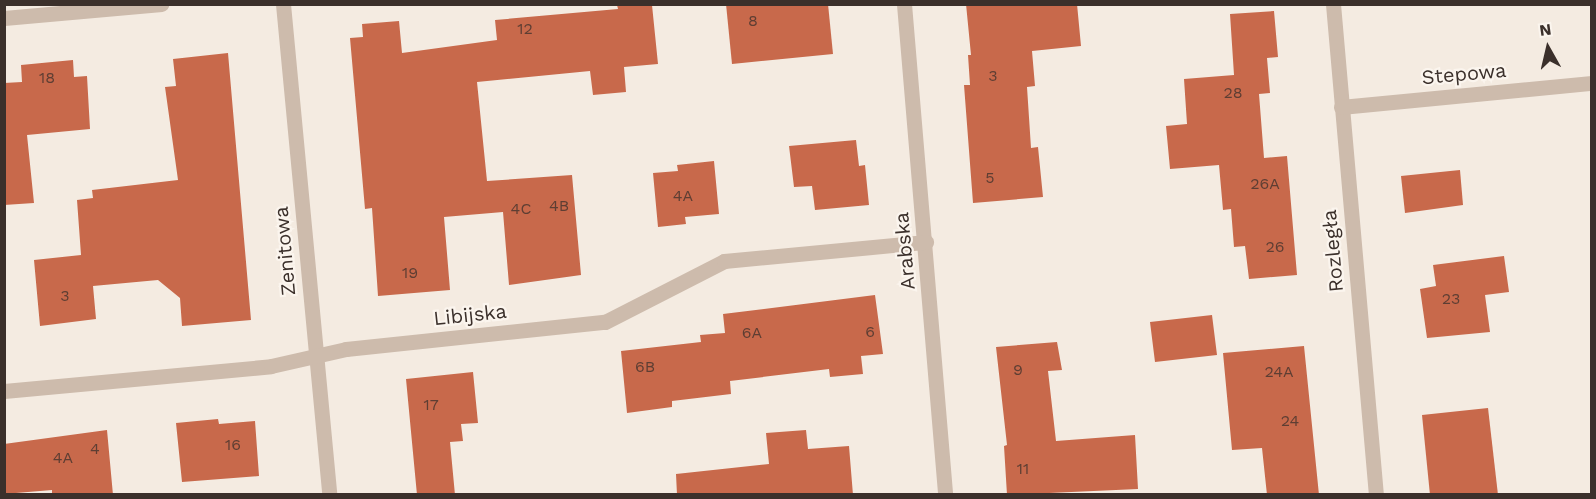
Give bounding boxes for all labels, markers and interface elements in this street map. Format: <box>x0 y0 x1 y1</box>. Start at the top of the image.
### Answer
house number: 8 <box>748 11 758 31</box>
north arrow <box>1518 18 1578 78</box>
house number: 12 <box>517 19 533 39</box>
text: N <box>1538 19 1553 40</box>
street label: Stepowa <box>1421 58 1507 90</box>
house number: 3 <box>988 66 998 86</box>
house number: 18 <box>39 68 55 88</box>
house number: 28 <box>1223 83 1243 103</box>
house number: 5 <box>985 168 995 188</box>
house number: 26A <box>1250 174 1280 194</box>
house number: 4A <box>673 186 693 206</box>
house number: 4B <box>549 196 569 216</box>
house number: 4C <box>511 199 531 219</box>
street label: Zenitowa <box>269 206 301 296</box>
street label: Rozległa <box>1317 209 1349 293</box>
street label: Arabska <box>890 211 920 291</box>
house number: 26 <box>1265 237 1285 257</box>
house number: 19 <box>402 263 418 283</box>
house number: 3 <box>60 286 70 306</box>
house number: 23 <box>1442 289 1460 309</box>
street label: Libijska <box>432 299 508 331</box>
house number: 6 <box>865 322 875 342</box>
house number: 6A <box>742 323 762 343</box>
house number: 6B <box>635 357 655 377</box>
house number: 9 <box>1013 360 1023 380</box>
house number: 24A <box>1264 362 1294 382</box>
house number: 17 <box>423 395 439 415</box>
house number: 24 <box>1281 411 1299 431</box>
house number: 16 <box>225 435 241 455</box>
house number: 4 <box>90 439 100 459</box>
house number: 4A <box>53 448 73 468</box>
house number: 11 <box>1017 459 1029 479</box>

